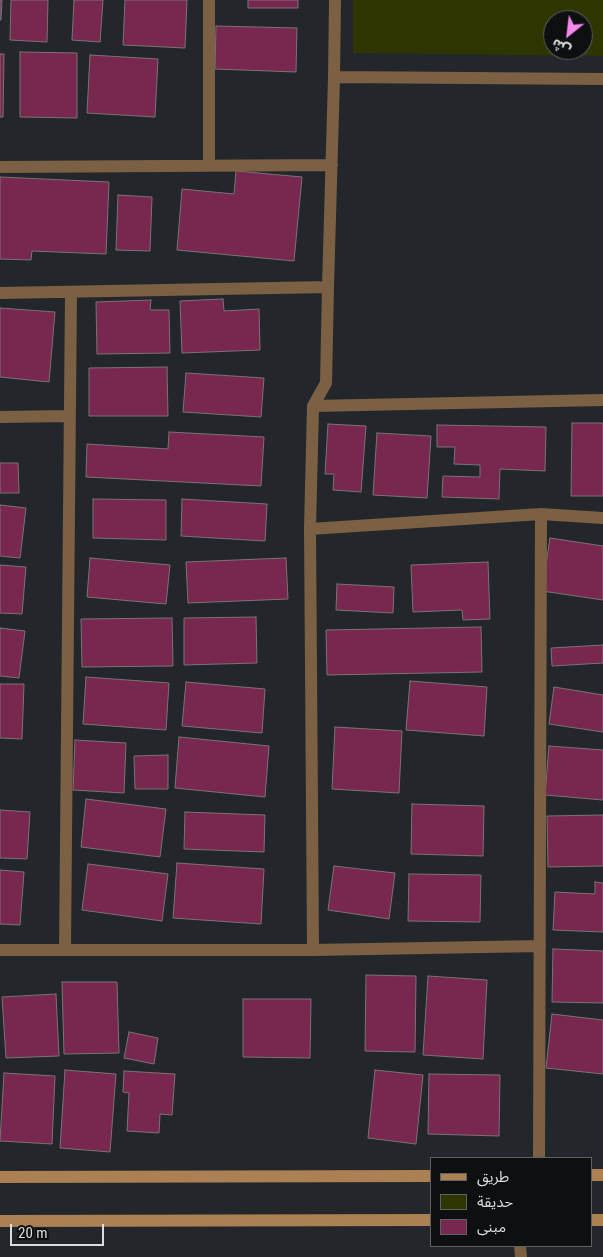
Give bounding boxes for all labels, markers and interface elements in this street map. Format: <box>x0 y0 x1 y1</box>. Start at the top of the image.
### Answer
north arrow <box>543 10 593 60</box>
text: ش <box>549 36 573 59</box>
legend <box>430 1157 593 1247</box>
text: طريق <box>477 1168 509 1186</box>
text: حديقة <box>477 1193 513 1211</box>
scale bar <box>12 1214 106 1246</box>
text: مبنى <box>477 1218 506 1236</box>
text: 20 m <box>18 1224 48 1242</box>

